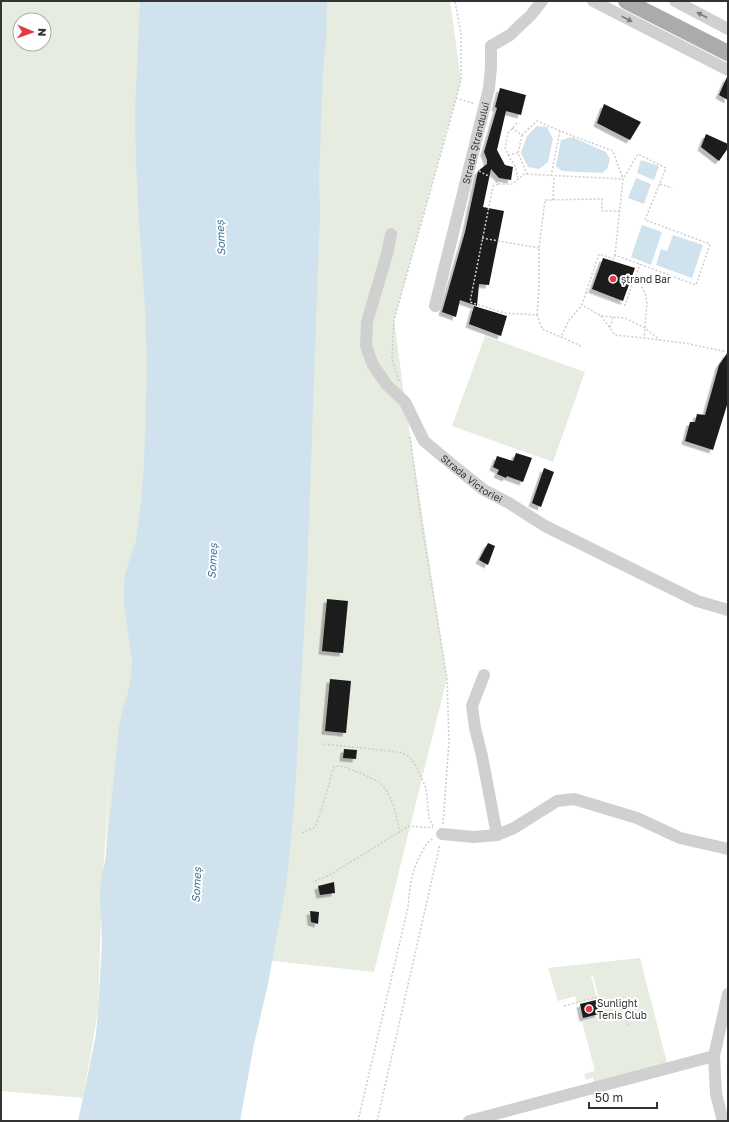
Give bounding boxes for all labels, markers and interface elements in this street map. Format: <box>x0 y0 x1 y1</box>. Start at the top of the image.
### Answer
north arrow <box>12 12 52 52</box>
one-way arrow <box>696 12 707 18</box>
one-way arrow <box>621 16 633 22</box>
text: N <box>36 28 49 37</box>
street label: Strada Ștrandului <box>459 101 491 185</box>
water label: Someș <box>213 219 228 256</box>
place label: ștrand Bar <box>621 273 671 286</box>
marker: ștrand Bar <box>608 274 618 284</box>
street label: Strada Victoriei <box>439 452 505 505</box>
water label: Someș <box>205 542 220 579</box>
water label: Someș <box>189 866 204 903</box>
place label: Sunlight Tenis Club <box>597 997 647 1021</box>
marker: Sunlight Tenis Club <box>584 1004 594 1014</box>
scale bar <box>589 1084 657 1110</box>
text: 50 m <box>595 1090 623 1105</box>

